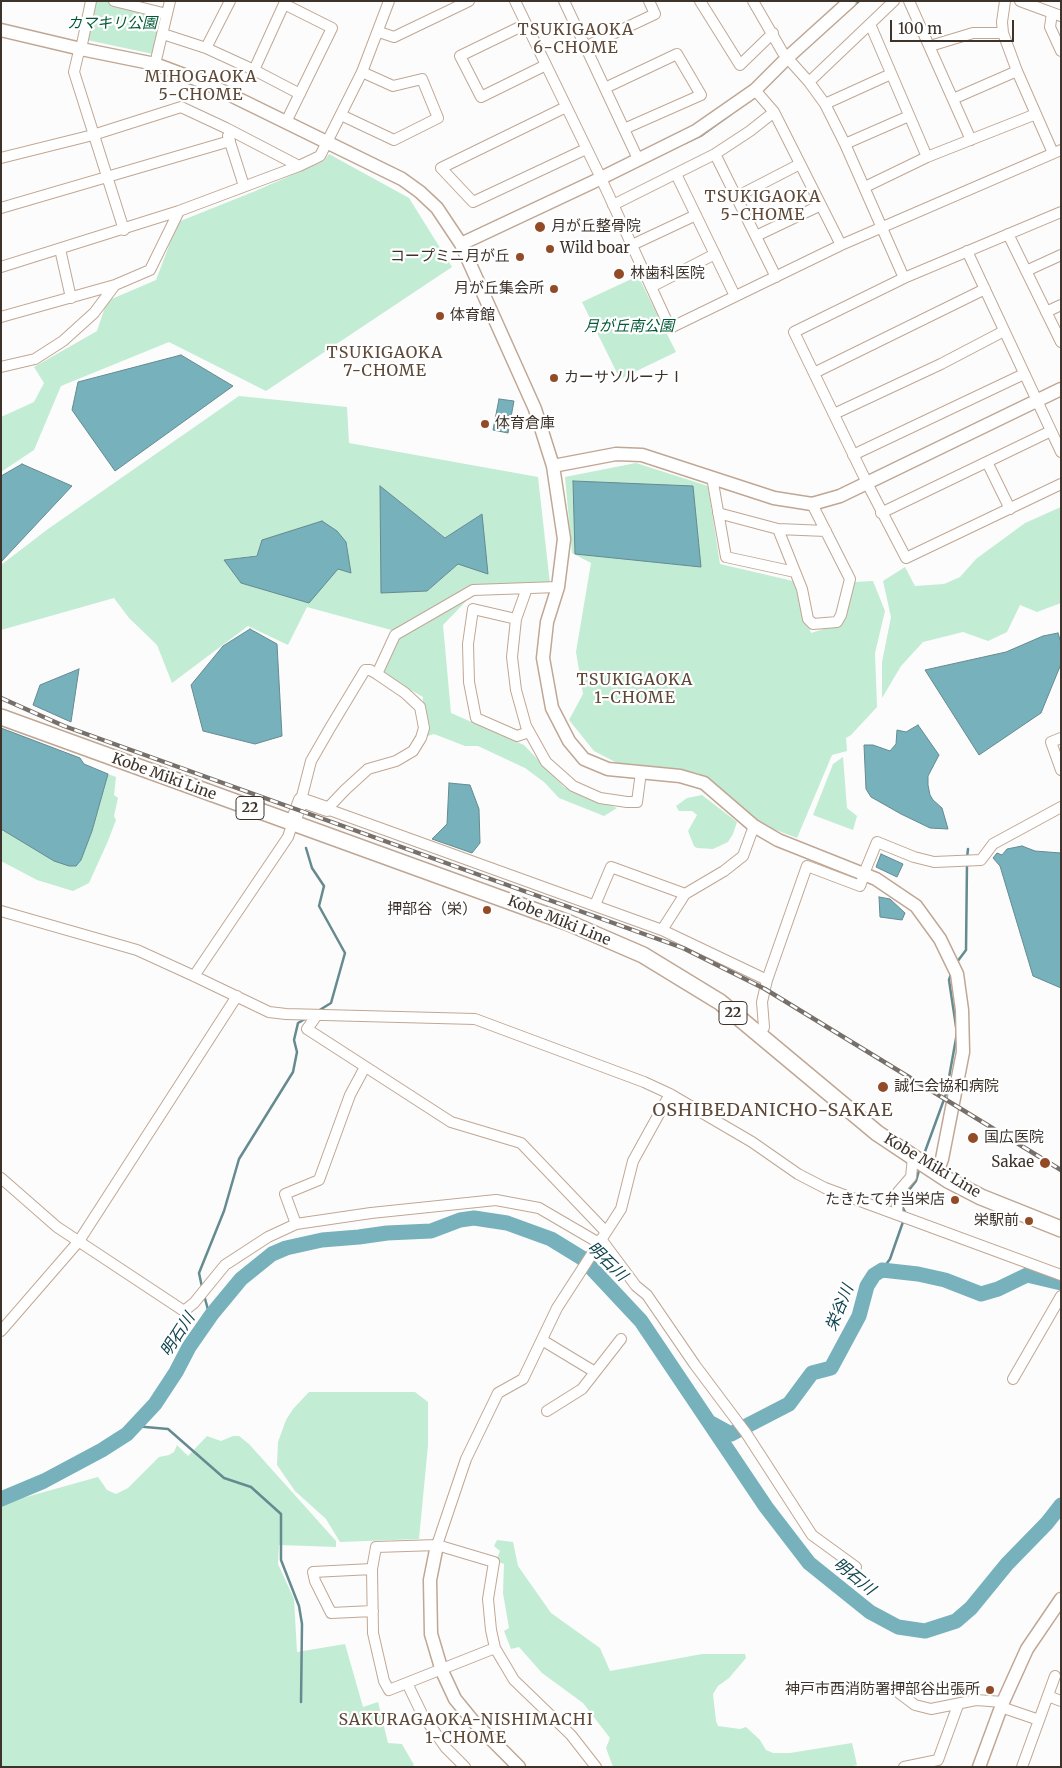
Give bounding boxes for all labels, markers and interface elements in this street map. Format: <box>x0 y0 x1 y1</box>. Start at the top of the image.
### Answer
scale bar <box>892 10 1016 42</box>
park label: カマキリ公園 <box>67 15 157 33</box>
text: 100 m <box>898 19 942 38</box>
district label: TSUKIGAOKA 6-CHOME <box>516 20 636 58</box>
district label: MIHOGAOKA 5-CHOME <box>143 67 259 105</box>
district label: TSUKIGAOKA 5-CHOME <box>703 187 823 225</box>
place label: 月が丘整骨院 <box>551 218 641 236</box>
marker: 月が丘整骨院 <box>533 220 547 234</box>
place label: Wild boar <box>560 240 630 258</box>
marker: Wild boar <box>544 243 556 255</box>
place label: コープミニ月が丘 <box>390 248 510 266</box>
marker: コープミニ月が丘 <box>514 251 526 263</box>
place label: 林歯科医院 <box>630 265 705 283</box>
marker: 林歯科医院 <box>612 267 626 281</box>
place label: 月が丘集会所 <box>454 280 544 298</box>
marker: 月が丘集会所 <box>548 283 560 295</box>
place label: 体育館 <box>450 307 495 325</box>
marker: 体育館 <box>434 310 446 322</box>
park label: 月が丘南公園 <box>584 318 674 336</box>
district label: TSUKIGAOKA 7-CHOME <box>325 343 445 381</box>
place label: カーサソルーナⅠ <box>564 369 684 387</box>
marker: カーサソルーナⅠ <box>548 372 560 384</box>
place label: 体育倉庫 <box>495 415 555 433</box>
marker: 体育倉庫 <box>479 418 491 430</box>
district label: TSUKIGAOKA 1-CHOME <box>575 670 695 708</box>
street label: Kobe Miki Line <box>109 750 219 804</box>
road number: 22 <box>236 796 264 820</box>
street label: Kobe Miki Line <box>505 892 613 950</box>
place label: 押部谷（栄） <box>387 901 477 919</box>
marker: 押部谷（栄） <box>481 904 493 916</box>
road number: 22 <box>719 1001 747 1024</box>
place label: 誠仁会協和病院 <box>894 1078 999 1096</box>
marker: 誠仁会協和病院 <box>876 1080 890 1094</box>
district label: OSHIBEDANICHO-SAKAE <box>650 1100 896 1122</box>
place label: 国広医院 <box>984 1129 1044 1147</box>
street label: Kobe Miki Line <box>880 1130 984 1202</box>
marker: 国広医院 <box>966 1131 980 1145</box>
place label: Sakae <box>991 1154 1034 1172</box>
marker: Sakae <box>1038 1156 1052 1170</box>
place label: たきたて弁当栄店 <box>825 1191 945 1209</box>
marker: たきたて弁当栄店 <box>949 1194 961 1206</box>
place label: 栄駅前 <box>974 1212 1019 1230</box>
marker: 栄駅前 <box>1023 1215 1035 1227</box>
water label: 明石川 <box>583 1238 631 1286</box>
water label: 栄谷川 <box>822 1282 858 1334</box>
water label: 明石川 <box>157 1310 199 1360</box>
water label: 明石川 <box>829 1554 879 1600</box>
place label: 神戸市西消防署押部谷出張所 <box>785 1681 980 1699</box>
marker: 神戸市西消防署押部谷出張所 <box>984 1684 996 1696</box>
district label: SAKURAGAOKA-NISHIMACHI 1-CHOME <box>336 1710 596 1748</box>

